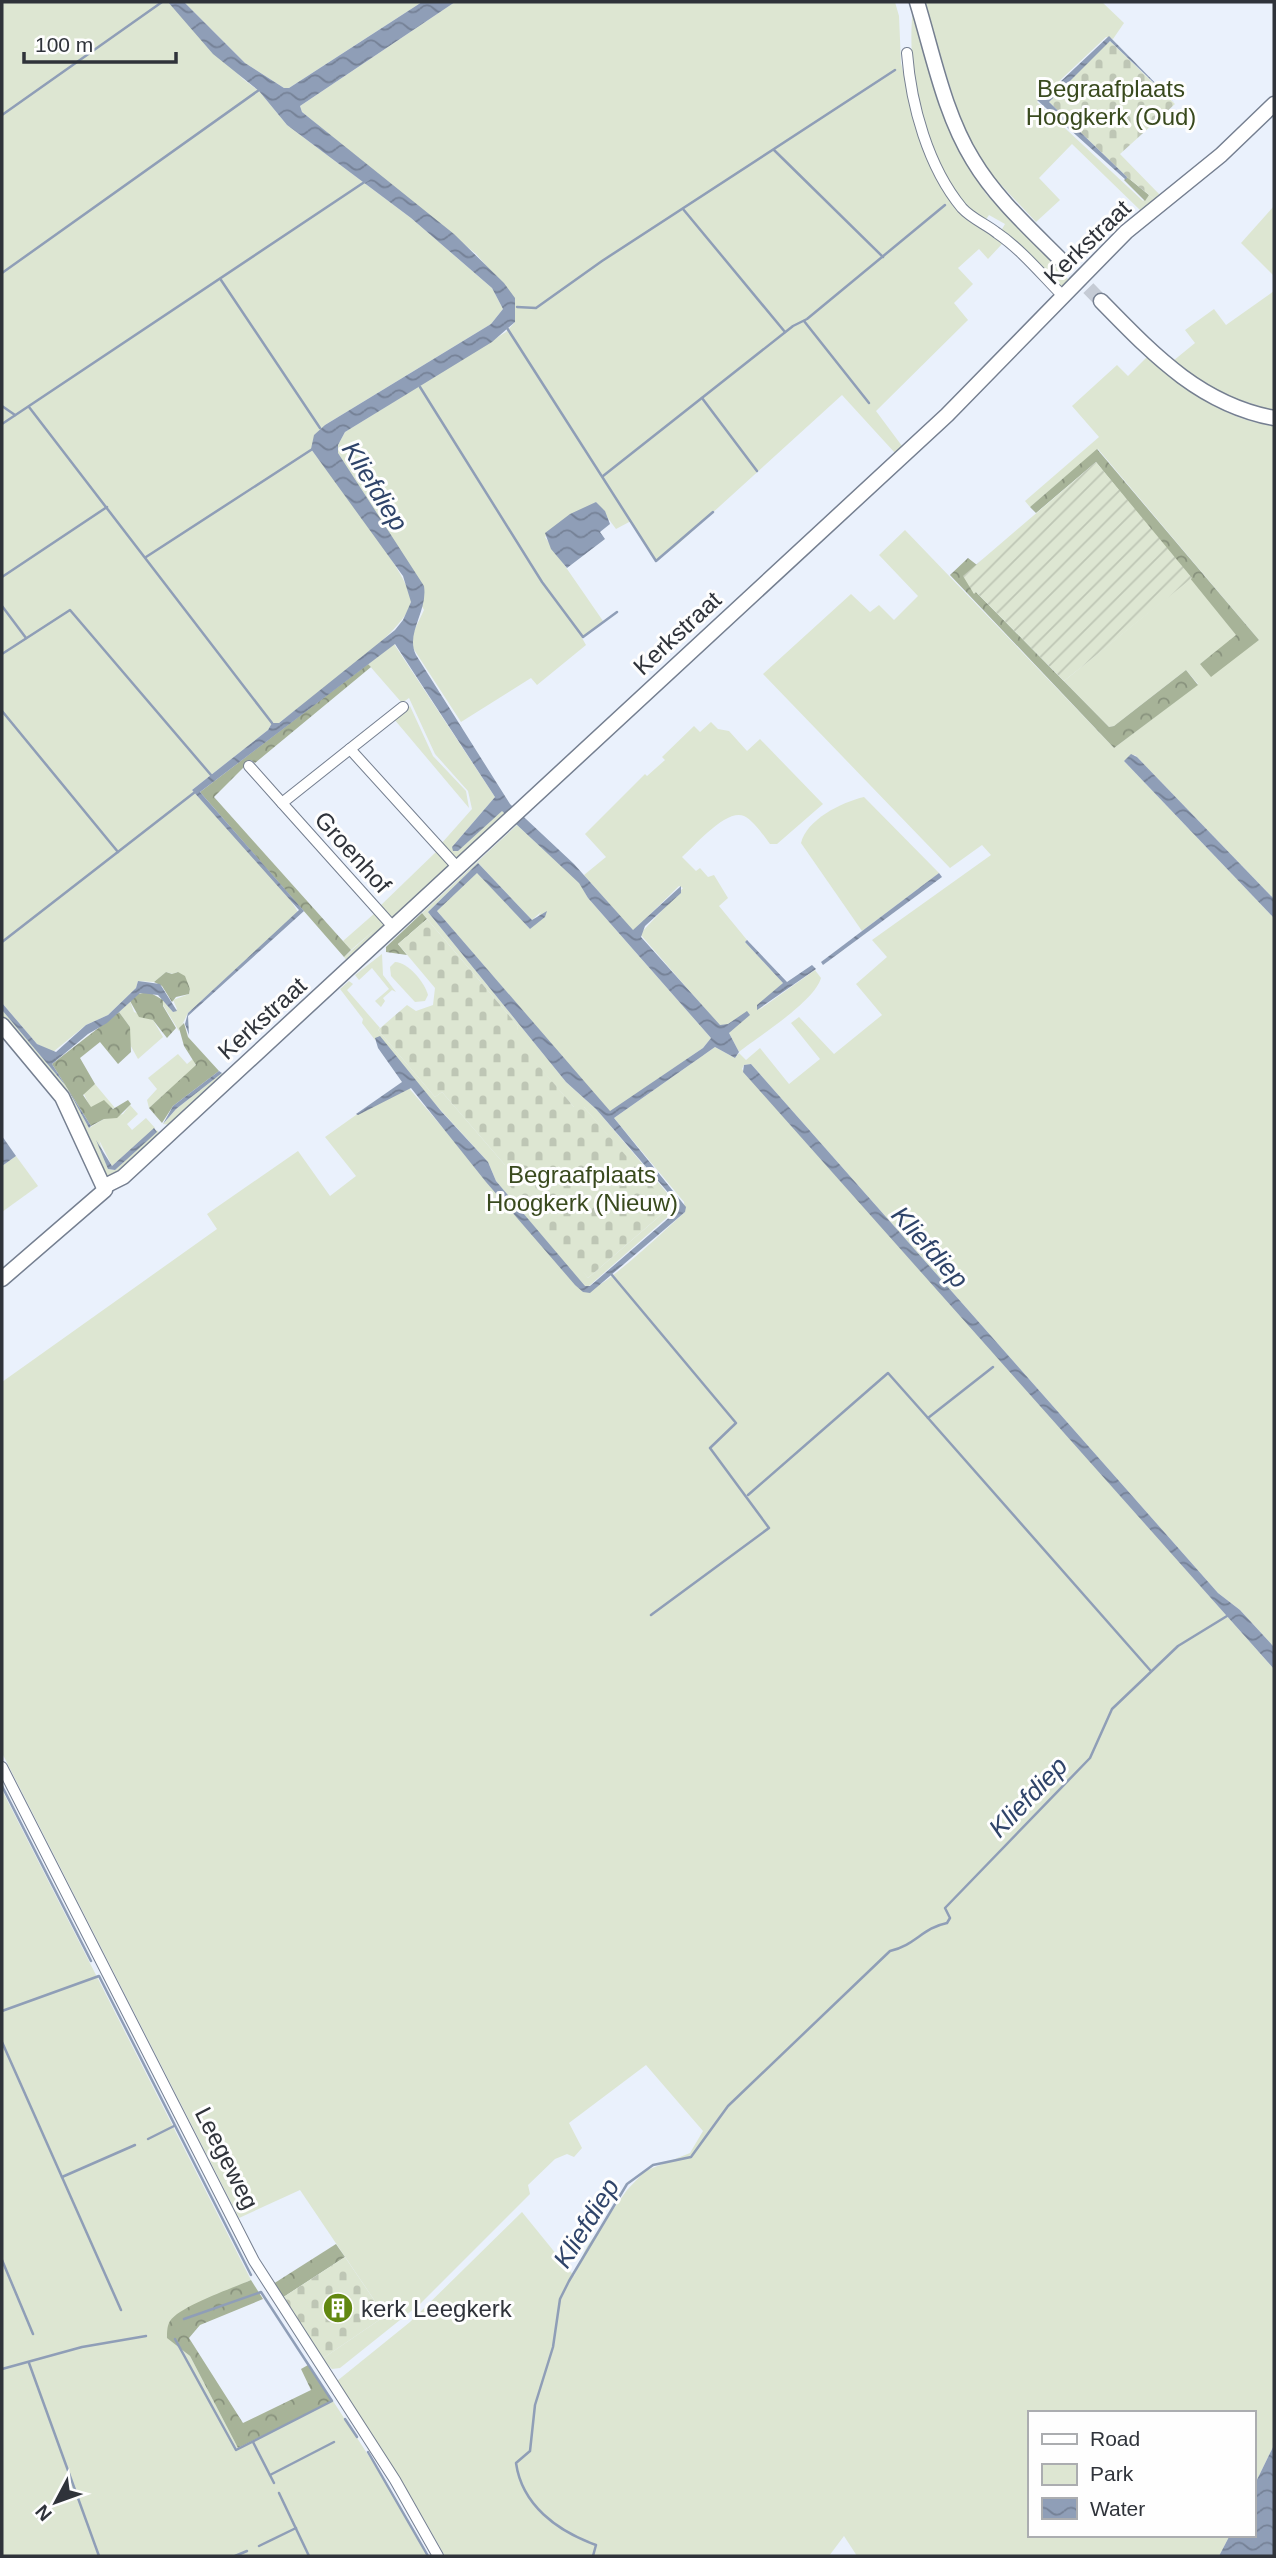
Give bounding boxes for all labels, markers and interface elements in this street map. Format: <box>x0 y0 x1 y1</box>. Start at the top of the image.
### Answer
scale bar <box>24 21 177 65</box>
text: 100 m <box>35 33 93 56</box>
park label: Begraafplaats Hoogkerk (Oud) <box>1026 75 1196 130</box>
street label: Kerkstraat <box>1038 194 1136 290</box>
water label: Kliefdiep <box>336 436 414 536</box>
street label: Kerkstraat <box>628 586 726 680</box>
street label: Groenhof <box>309 806 397 898</box>
street label: Kerkstraat <box>212 971 312 1065</box>
park label: Begraafplaats Hoogkerk (Nieuw) <box>486 1161 678 1216</box>
water label: Kliefdiep <box>885 1200 975 1294</box>
water label: Kliefdiep <box>983 1751 1073 1843</box>
street label: Leegeweg <box>190 2103 264 2213</box>
water label: Kliefdiep <box>547 2173 625 2273</box>
building icon: kerk Leegkerk <box>321 2291 355 2325</box>
place label: kerk Leegkerk <box>361 2295 513 2322</box>
legend <box>1028 2411 1255 2537</box>
text: Road <box>1090 2427 1140 2450</box>
text: Park <box>1090 2462 1134 2485</box>
north arrow <box>21 2467 91 2537</box>
text: Water <box>1090 2497 1145 2520</box>
text: N <box>31 2501 56 2525</box>

